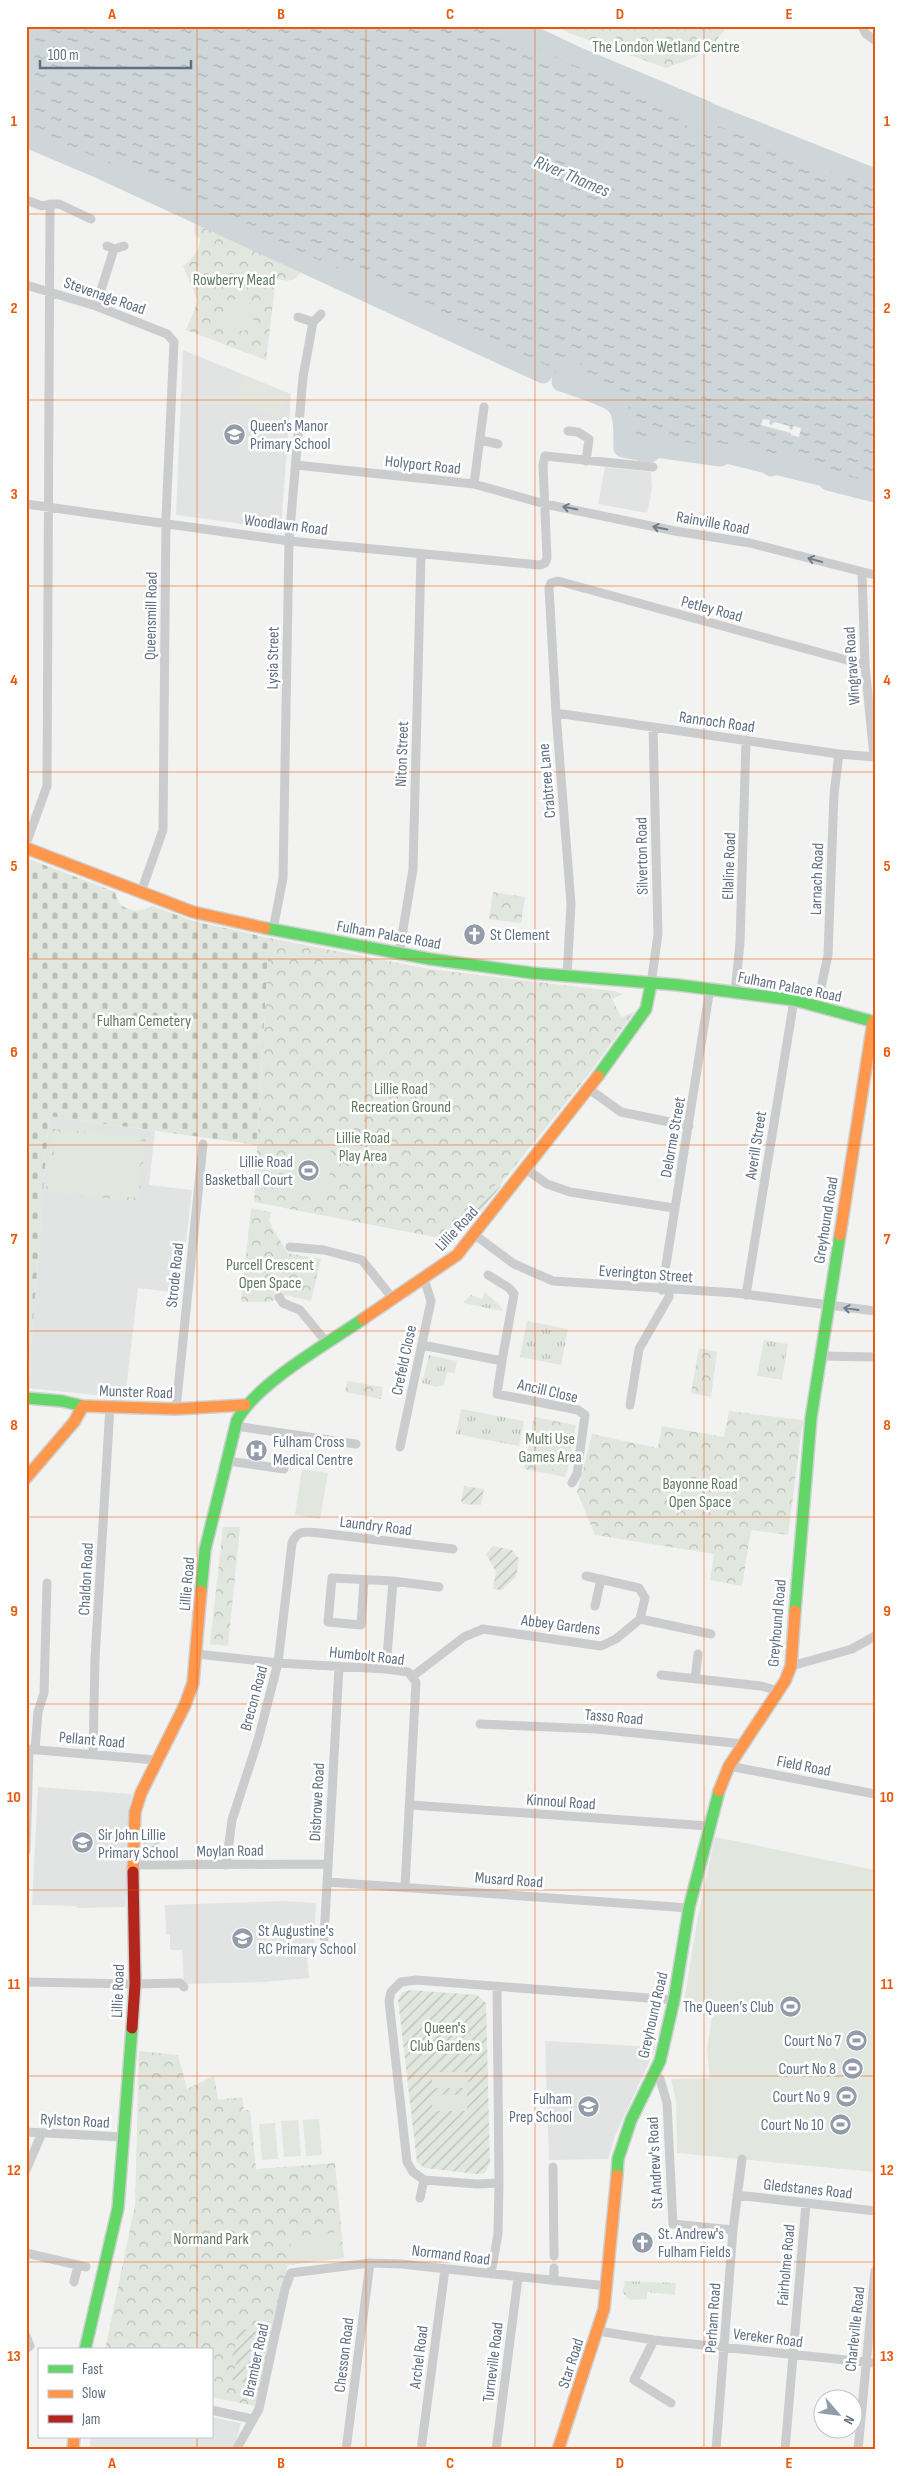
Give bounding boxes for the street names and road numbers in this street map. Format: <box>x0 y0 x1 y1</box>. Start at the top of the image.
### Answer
street label: Stevenage Road <box>61 274 148 319</box>
street label: Holyport Road <box>384 452 462 479</box>
street label: Rainville Road <box>675 508 751 539</box>
street label: Woodlawn Road <box>243 511 329 540</box>
street label: Queensmill Road <box>141 572 162 660</box>
street label: Petley Road <box>679 592 744 627</box>
street label: Lysia Street <box>263 626 284 690</box>
street label: Wingrave Road <box>840 626 865 706</box>
street label: Rannoch Road <box>678 708 756 737</box>
street label: Niton Street <box>392 721 413 787</box>
street label: Crabtree Lane <box>535 743 560 819</box>
street label: Silverton Road <box>632 817 653 895</box>
street label: Ellaline Road <box>719 832 740 900</box>
street label: Larnach Road <box>807 843 828 915</box>
street label: Fulham Palace Road <box>335 917 442 954</box>
street label: Fulham Palace Road <box>736 968 843 1007</box>
street label: Delorme Street <box>657 1095 690 1179</box>
street label: Averill Street <box>742 1110 771 1182</box>
street label: Greyhound Road <box>810 1175 843 1265</box>
street label: Lillie Road <box>432 1203 482 1255</box>
street label: Strode Road <box>163 1242 188 1308</box>
street label: Everington Street <box>598 1262 694 1287</box>
street label: Crefeld Close <box>388 1324 421 1397</box>
street label: Ancill Close <box>515 1375 580 1408</box>
street label: Munster Road <box>99 1382 173 1403</box>
street label: Laundry Road <box>339 1513 413 1540</box>
street label: Chaldon Road <box>75 1542 98 1616</box>
street label: Lillie Road <box>176 1557 199 1612</box>
street label: Greyhound Road <box>764 1579 791 1668</box>
street label: Abbey Gardens <box>519 1611 602 1640</box>
street label: Humbolt Road <box>328 1643 405 1670</box>
street label: Brecon Road <box>237 1664 272 1733</box>
street label: Tasso Road <box>584 1705 644 1730</box>
street label: Pellant Road <box>58 1728 126 1753</box>
street label: Field Road <box>775 1752 832 1781</box>
street label: Disbrowe Road <box>306 1762 329 1842</box>
street label: Kinnoul Road <box>526 1791 596 1814</box>
street label: Moylan Road <box>196 1841 264 1862</box>
street label: Musard Road <box>474 1869 544 1892</box>
street label: Lillie Road <box>108 1964 129 2018</box>
street label: Greyhound Road <box>634 1970 673 2060</box>
street label: Rylston Road <box>40 2110 110 2133</box>
street label: St Andrew's Road <box>644 2116 667 2209</box>
street label: Gledstanes Road <box>763 2175 853 2204</box>
street label: Fairholme Road <box>773 2224 800 2307</box>
street label: Normand Road <box>411 2241 491 2270</box>
street label: Perham Road <box>702 2282 725 2354</box>
street label: Charleville Road <box>842 2286 869 2373</box>
street label: Chesson Road <box>330 2317 358 2394</box>
street label: Turneville Road <box>479 2321 508 2403</box>
street label: Bramber Road <box>239 2322 274 2399</box>
street label: Archel Road <box>406 2325 433 2391</box>
street label: Vereker Road <box>732 2325 804 2352</box>
street label: Star Road <box>554 2336 588 2391</box>

